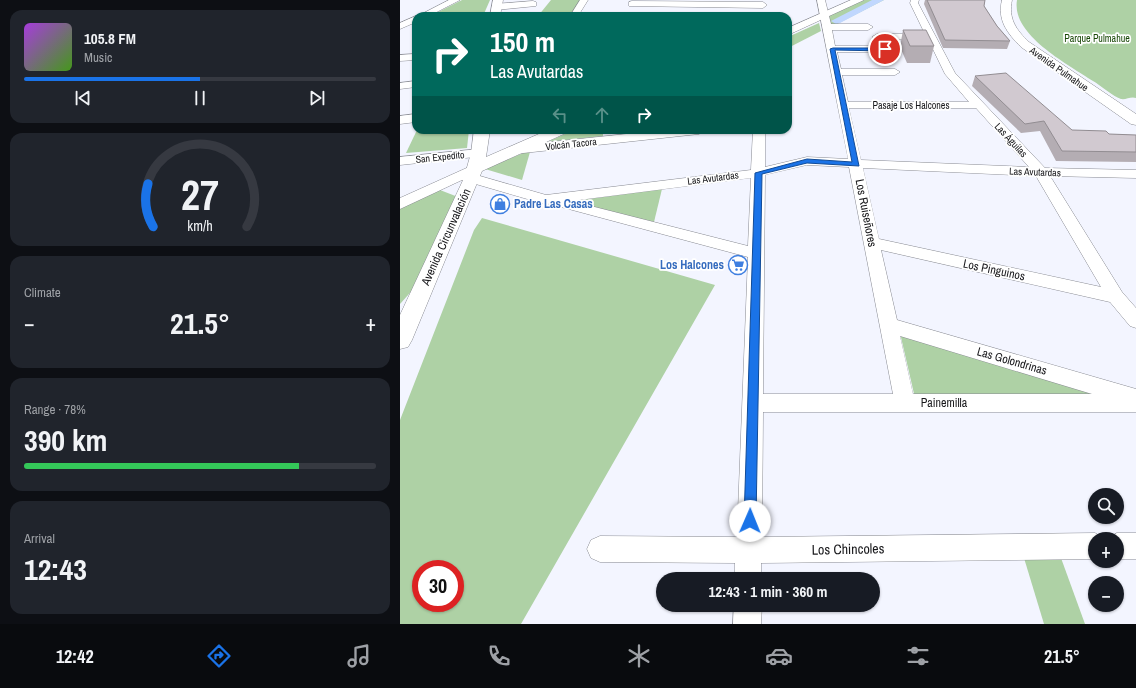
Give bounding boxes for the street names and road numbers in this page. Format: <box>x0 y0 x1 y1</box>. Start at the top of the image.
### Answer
street label: Avenida Pulmahue <box>1026 43 1091 94</box>
street label: Pasaje Los Halcones <box>872 99 950 112</box>
street label: Las Águilas <box>992 120 1030 160</box>
street label: Volcán Tacora <box>545 135 598 153</box>
street label: San Expedito <box>415 148 466 166</box>
street label: Las Avutardas <box>1009 165 1061 179</box>
street label: Las Avutardas <box>686 168 740 188</box>
street label: Los Ruiseñores <box>852 178 880 248</box>
street label: Avenida Circunvalación <box>417 186 475 289</box>
street label: Los Pinguinos <box>962 256 1027 284</box>
street label: Las Golondrinas <box>975 343 1049 379</box>
street label: Painemilla <box>921 395 968 411</box>
street label: Los Chincoles <box>811 539 885 559</box>

